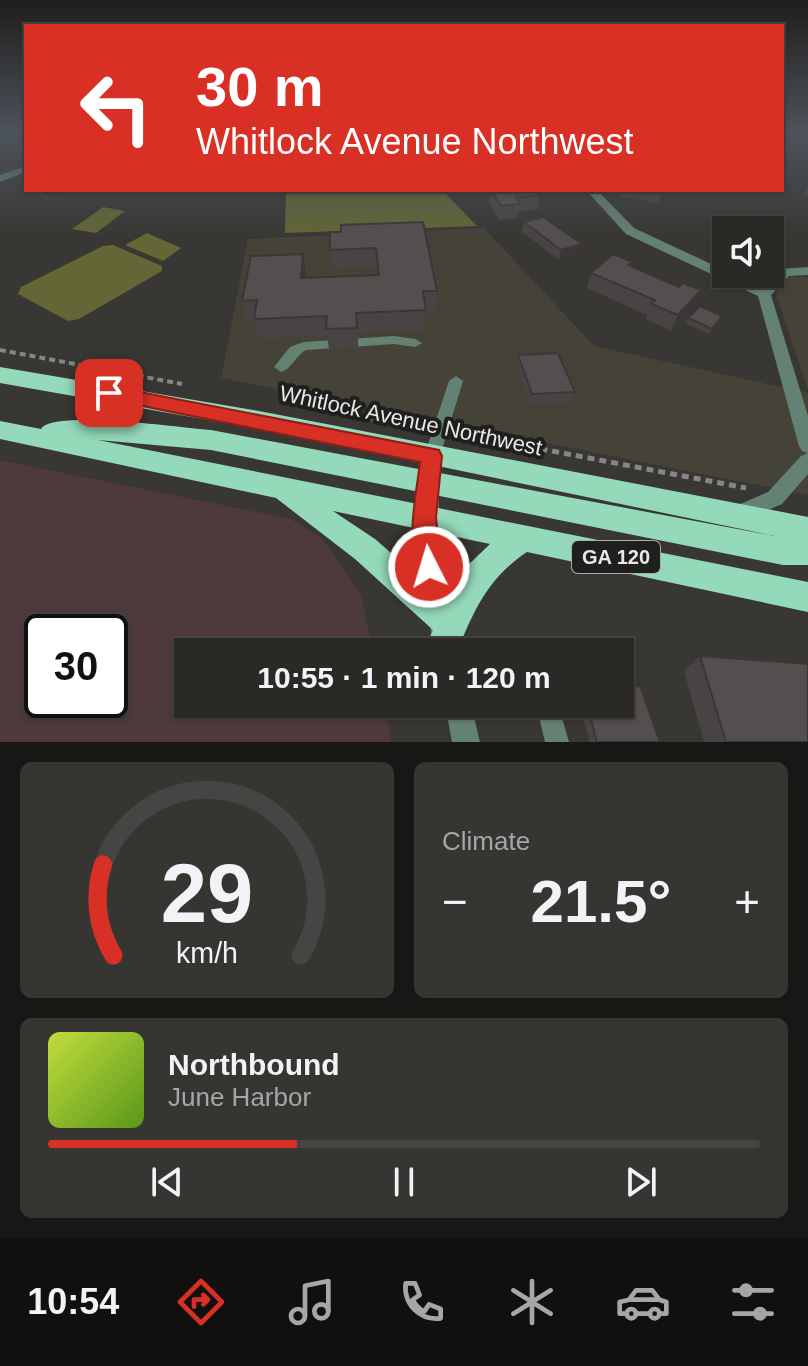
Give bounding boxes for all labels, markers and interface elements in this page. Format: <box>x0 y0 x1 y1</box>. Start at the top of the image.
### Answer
text: 30 m <box>196 55 324 118</box>
icon: left <box>64 56 168 160</box>
text: Whitlock Avenue Northwest <box>196 121 634 162</box>
map controls <box>712 216 784 288</box>
button: sound <box>712 216 784 288</box>
pin <box>75 359 143 427</box>
icon: arrive <box>87 371 131 415</box>
street label: Whitlock Avenue Northwest <box>278 380 544 461</box>
position arrow <box>387 525 471 609</box>
road number: GA 120 <box>572 541 660 573</box>
speed limit sign: 30 <box>24 614 128 718</box>
text: 10:55 · 1 min · 120 m <box>257 661 551 694</box>
text: Climate <box>442 826 530 856</box>
text: 29 <box>161 847 253 940</box>
text: 21.5° <box>531 868 671 935</box>
text: − <box>442 877 468 926</box>
text: + <box>734 877 760 926</box>
text: km/h <box>176 937 238 969</box>
text: Northbound <box>168 1048 340 1081</box>
text: June Harbor <box>168 1082 311 1112</box>
icon: previous <box>145 1160 189 1204</box>
icon: pause <box>382 1160 426 1204</box>
icon: next <box>619 1160 663 1204</box>
icon: directions <box>173 1274 229 1330</box>
icon: music <box>284 1274 340 1330</box>
icon: phone <box>394 1274 450 1330</box>
icon: climate <box>504 1274 560 1330</box>
icon: car <box>615 1274 671 1330</box>
icon: filters <box>725 1274 781 1330</box>
text: 10:54 <box>27 1281 119 1322</box>

